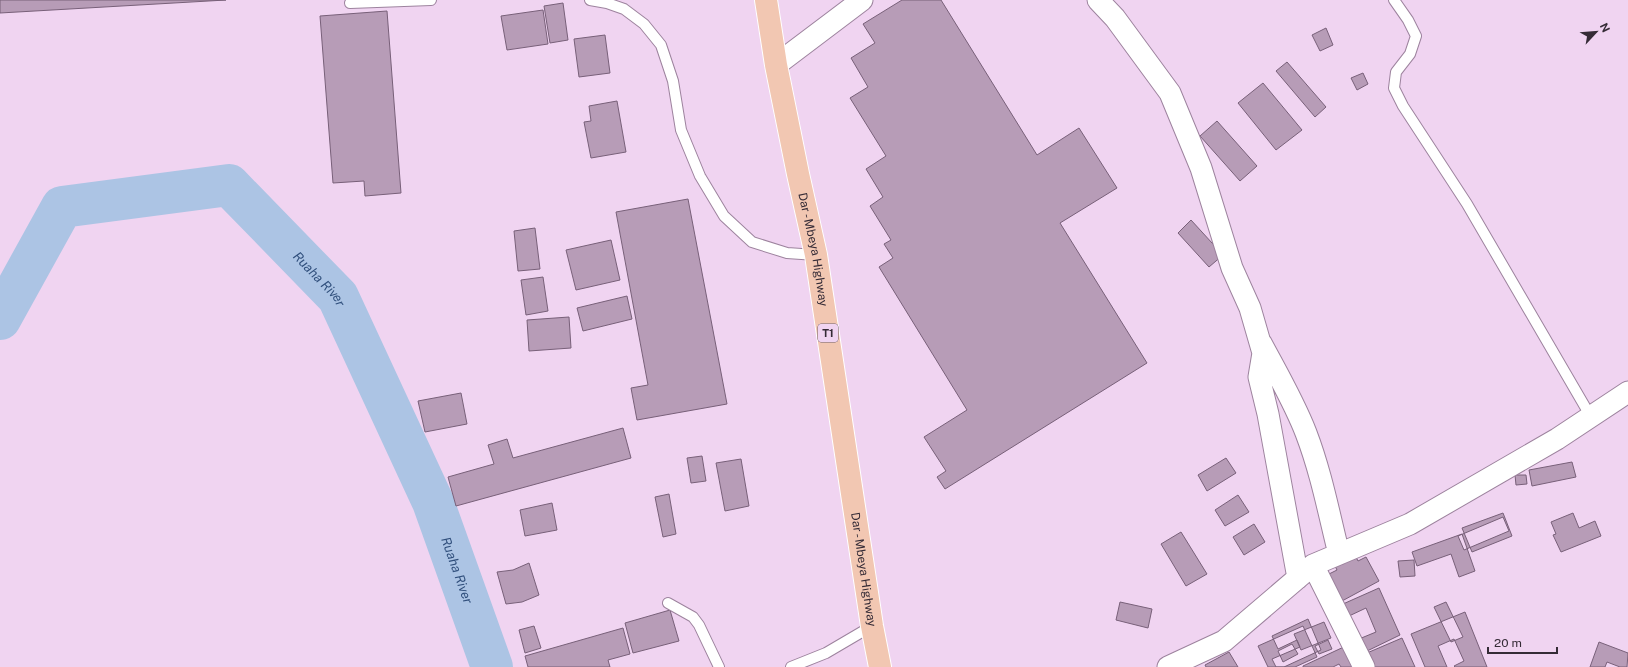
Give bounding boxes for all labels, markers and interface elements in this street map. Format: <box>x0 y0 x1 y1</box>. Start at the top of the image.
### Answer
north arrow <box>1576 12 1616 52</box>
text: N <box>1598 21 1612 34</box>
street label: Dar - Mbeya Highway <box>795 191 831 308</box>
water label: Ruaha River <box>290 249 348 309</box>
road number: T1 <box>818 324 838 342</box>
street label: Dar - Mbeya Highway <box>848 511 879 628</box>
water label: Ruaha River <box>438 535 476 606</box>
scale bar <box>1488 629 1557 655</box>
text: 20 m <box>1494 636 1522 650</box>

